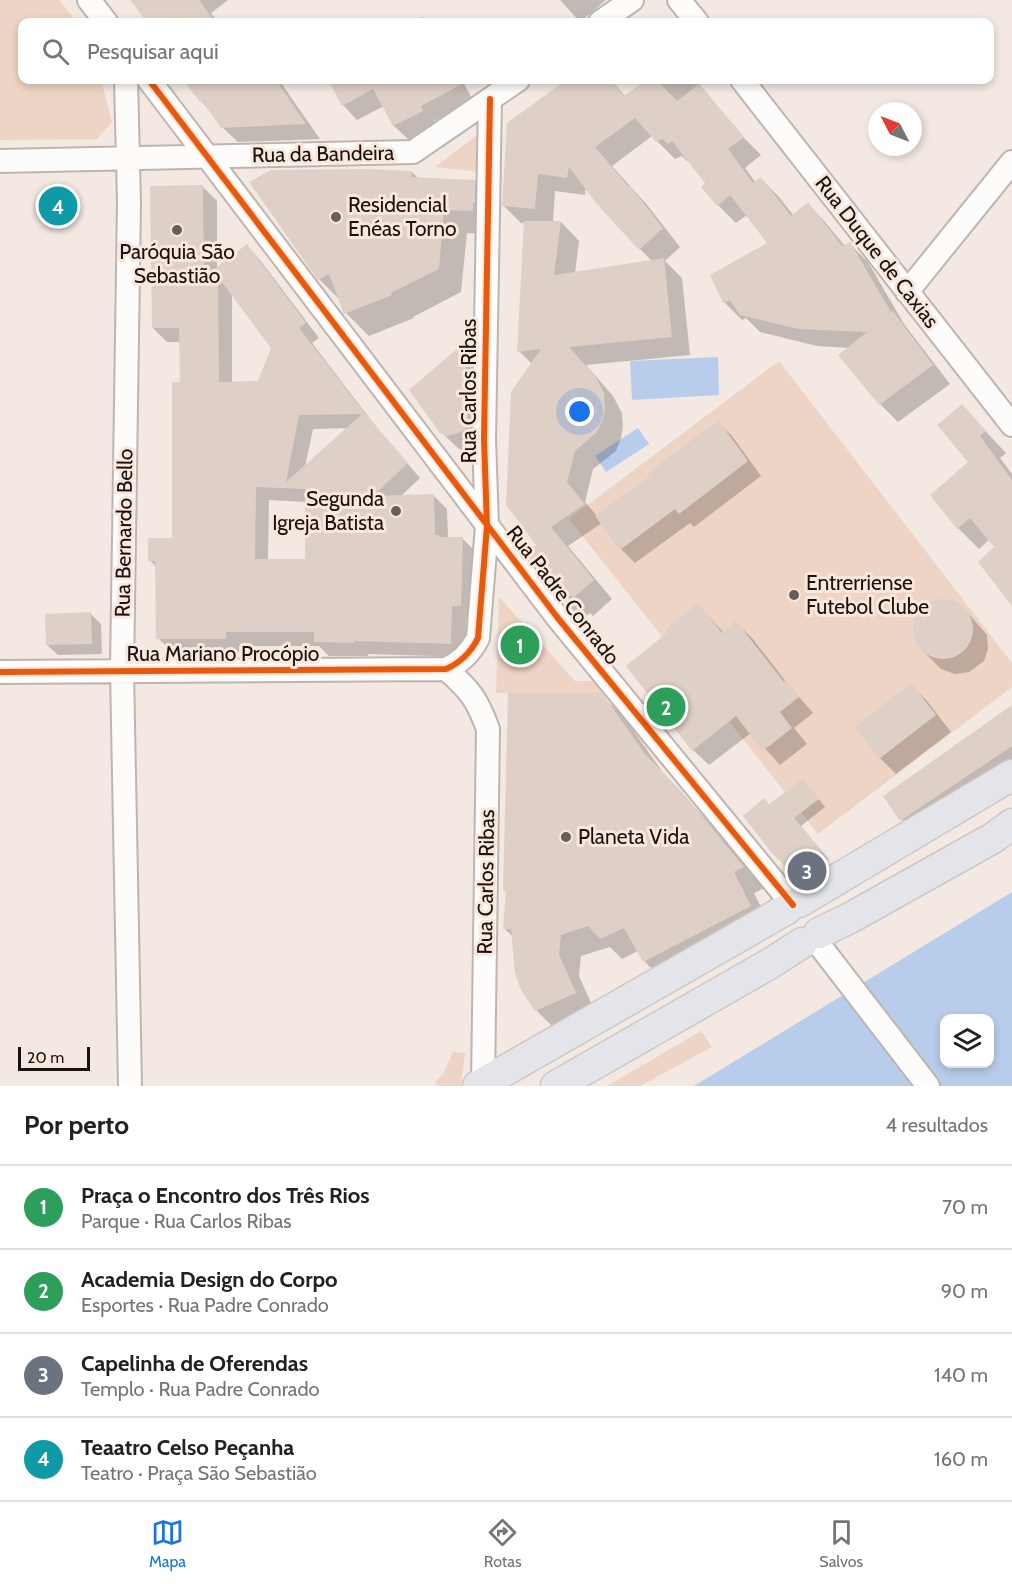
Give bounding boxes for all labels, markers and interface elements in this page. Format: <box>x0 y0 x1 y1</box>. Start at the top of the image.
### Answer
search box <box>18 18 994 84</box>
icon: search <box>39 35 72 68</box>
text: Pesquisar aqui <box>87 38 219 65</box>
north arrow <box>868 102 922 156</box>
street label: Rua da Bandeira <box>252 140 394 167</box>
street label: Rua Duque de Caxias <box>810 171 945 333</box>
pin: 4 <box>38 184 78 228</box>
place label: Residencial Enéas Torno <box>348 192 456 241</box>
marker: Residencial Enéas Torno <box>329 210 343 224</box>
marker: Paróquia São Sebastião <box>170 223 184 237</box>
place label: Paróquia São Sebastião <box>119 239 235 288</box>
street label: Rua Carlos Ribas <box>456 318 481 464</box>
your location <box>565 397 594 426</box>
street label: Rua Bernardo Bello <box>110 448 137 618</box>
place label: Segunda Igreja Batista <box>272 486 384 536</box>
marker: Segunda Igreja Batista <box>389 504 403 518</box>
street label: Rua Padre Conrado <box>501 520 625 669</box>
place label: Entrerriense Futebol Clube <box>806 570 929 619</box>
marker: Entrerriense Futebol Clube <box>787 588 801 602</box>
pin: 1 <box>500 622 540 668</box>
street label: Rua Mariano Procópio <box>127 641 319 666</box>
pin: 2 <box>646 684 686 730</box>
street label: Rua Carlos Ribas <box>472 809 499 955</box>
place label: Planeta Vida <box>578 824 689 849</box>
marker: Planeta Vida <box>559 830 573 844</box>
pin: 3 <box>788 848 826 894</box>
map controls <box>940 1014 994 1068</box>
button: layers <box>940 1014 994 1068</box>
scale bar <box>18 1044 90 1072</box>
text: 20 m <box>27 1048 64 1067</box>
text: Por perto <box>24 1109 129 1141</box>
text: 4 resultados <box>886 1113 988 1137</box>
text: Praça o Encontro dos Três Rios <box>81 1182 370 1209</box>
text: 1 <box>40 1195 47 1219</box>
text: 70 m <box>942 1195 988 1219</box>
text: Parque · Rua Carlos Ribas <box>81 1209 292 1233</box>
text: Academia Design do Corpo <box>81 1266 338 1293</box>
text: 2 <box>38 1279 49 1303</box>
text: 90 m <box>941 1279 988 1303</box>
text: Esportes · Rua Padre Conrado <box>81 1293 329 1317</box>
text: Capelinha de Oferendas <box>81 1350 308 1377</box>
text: 3 <box>38 1363 49 1387</box>
text: 140 m <box>934 1363 988 1387</box>
text: Templo · Rua Padre Conrado <box>81 1377 320 1401</box>
text: Teaatro Celso Peçanha <box>81 1434 294 1461</box>
text: 4 <box>37 1447 50 1471</box>
text: 160 m <box>934 1447 988 1471</box>
text: Teatro · Praça São Sebastião <box>81 1461 317 1485</box>
tab: Mapa <box>149 1516 186 1571</box>
tab: Rotas <box>484 1516 522 1571</box>
tab: Salvos <box>819 1516 863 1571</box>

